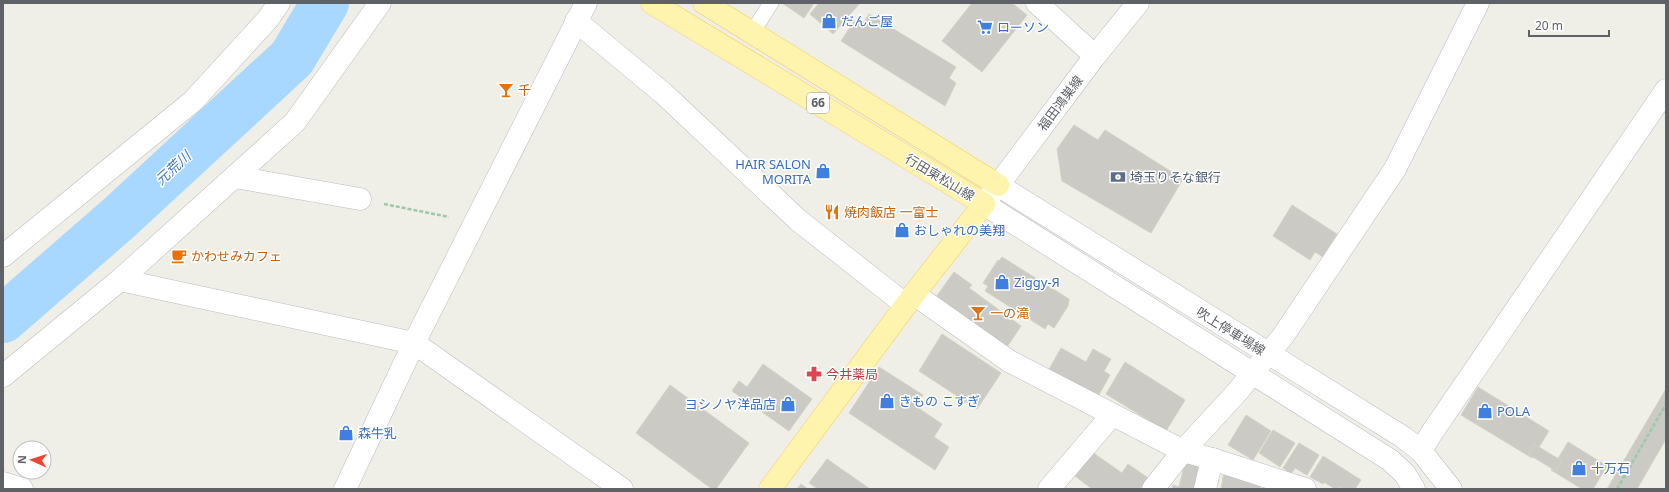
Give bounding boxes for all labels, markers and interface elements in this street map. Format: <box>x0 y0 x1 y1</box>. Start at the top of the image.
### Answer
shop icon: だんご屋 <box>820 12 838 30</box>
place label: だんご屋 <box>841 12 893 30</box>
scale bar <box>1529 12 1609 38</box>
text: 20 m <box>1535 17 1563 34</box>
supermarket icon: ローソン <box>976 18 994 36</box>
place label: ローソン <box>997 18 1049 36</box>
street label: 福田鴻巣線 <box>1033 72 1087 134</box>
bar icon: 千 <box>497 81 515 99</box>
place label: 千 <box>518 81 531 99</box>
road number: 66 <box>807 93 829 113</box>
water label: 元荒川 <box>151 145 196 189</box>
street label: 行田東松山線 <box>902 149 978 205</box>
place label: HAIR SALON MORITA <box>735 155 812 188</box>
shop icon: HAIR SALON MORITA <box>814 162 832 180</box>
bank icon: 埼玉りそな銀行 <box>1109 168 1127 186</box>
place label: 埼玉りそな銀行 <box>1130 168 1221 186</box>
restaurant icon: 焼肉飯店 一富士 <box>823 203 841 221</box>
place label: 焼肉飯店 一富士 <box>844 203 938 221</box>
shop icon: おしゃれの美翔 <box>893 221 911 239</box>
place label: おしゃれの美翔 <box>914 221 1005 239</box>
cafe icon: かわせみカフェ <box>170 247 188 265</box>
place label: かわせみカフェ <box>191 247 282 265</box>
shop icon: Ziggy-Я <box>993 273 1011 291</box>
place label: Ziggy-Я <box>1014 273 1060 291</box>
street label: 吹上停車場線 <box>1193 303 1269 359</box>
bar icon: 一の滝 <box>969 304 987 322</box>
place label: 一の滝 <box>990 304 1029 322</box>
pharmacy icon: 今井薬局 <box>805 365 823 383</box>
place label: 今井薬局 <box>826 365 878 383</box>
shop icon: きもの こすぎ <box>878 392 896 410</box>
place label: きもの こすぎ <box>899 392 980 410</box>
place label: ヨシノヤ洋品店 <box>685 395 776 413</box>
shop icon: ヨシノヤ洋品店 <box>779 395 797 413</box>
shop icon: POLA <box>1476 402 1494 420</box>
place label: POLA <box>1497 402 1531 420</box>
shop icon: 森牛乳 <box>337 424 355 442</box>
place label: 森牛乳 <box>358 424 397 442</box>
north arrow <box>12 440 52 480</box>
text: N <box>14 455 29 464</box>
shop icon: 十万石 <box>1570 459 1588 477</box>
place label: 十万石 <box>1591 459 1630 477</box>

